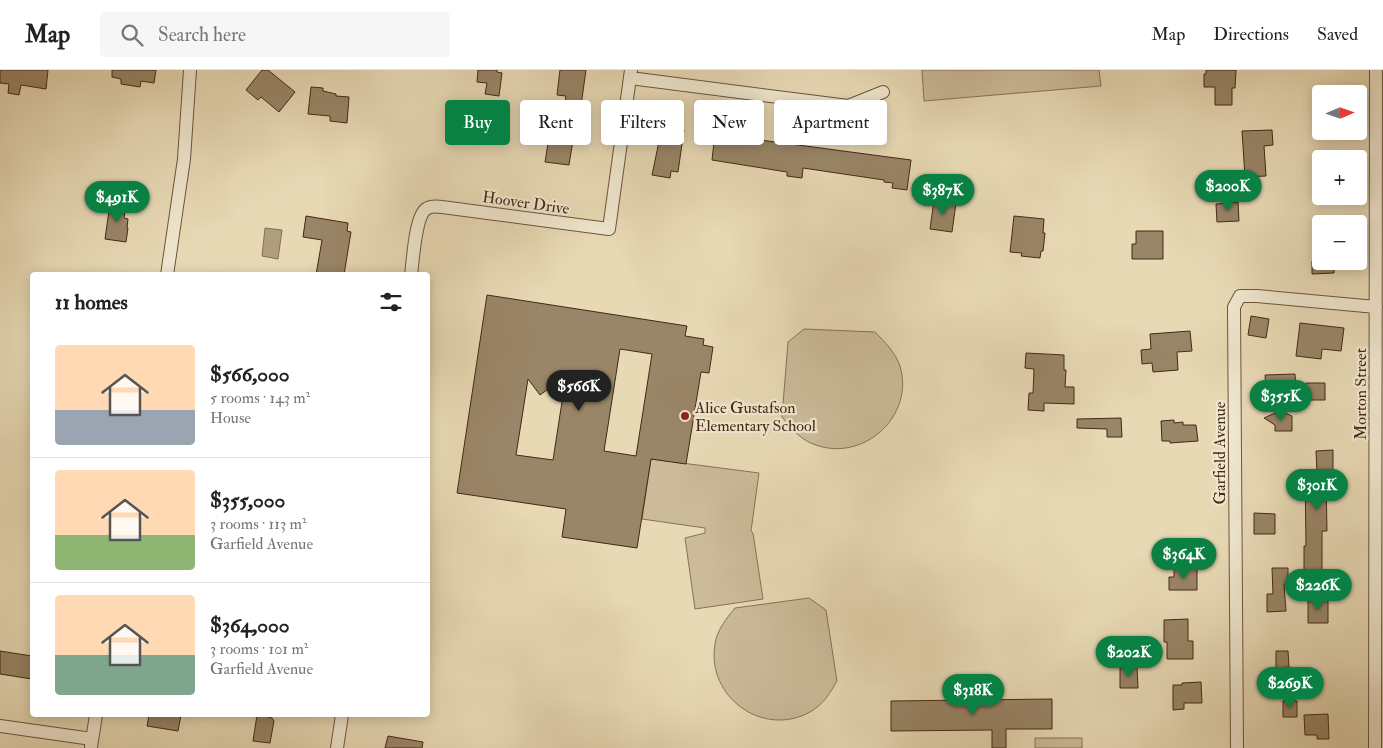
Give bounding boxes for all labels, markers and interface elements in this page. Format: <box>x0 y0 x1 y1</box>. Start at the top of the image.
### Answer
search box <box>100 12 450 57</box>
text: Map <box>25 19 70 50</box>
icon: search <box>118 21 146 49</box>
text: Search here <box>158 23 246 47</box>
text: Map <box>1152 23 1185 46</box>
text: Directions <box>1213 23 1289 46</box>
text: Saved <box>1317 23 1358 46</box>
north arrow <box>1312 85 1368 140</box>
map controls <box>1312 85 1367 270</box>
chip: Buy <box>445 100 510 145</box>
chip: Rent <box>520 100 591 145</box>
chip: Filters <box>601 100 684 145</box>
chip: New <box>694 100 764 145</box>
chip: Apartment <box>774 100 887 145</box>
button: + <box>1312 150 1367 205</box>
pin: $200K <box>1193 170 1263 212</box>
pin: $387K <box>908 174 978 216</box>
text: $200K <box>1206 176 1250 196</box>
pin: $491K <box>82 180 152 223</box>
text: $387K <box>922 180 964 200</box>
text: $491K <box>96 187 138 207</box>
street label: Hoover Drive <box>481 187 571 219</box>
button: − <box>1312 215 1367 270</box>
icon: filters <box>377 288 405 316</box>
text: 11 homes <box>55 289 128 316</box>
street label: Morton Street <box>1351 348 1371 440</box>
text: $566,000 <box>210 361 290 388</box>
icon: home <box>95 365 155 425</box>
pin: $566K <box>544 370 614 412</box>
text: $566K <box>557 376 601 396</box>
pin: $355K <box>1246 380 1316 422</box>
text: $355K <box>1261 386 1301 406</box>
text: 5 rooms · 143 m² <box>210 388 310 408</box>
place label: Alice Gustafson Elementary School <box>694 398 816 436</box>
street label: Garfield Avenue <box>1210 401 1230 505</box>
text: House <box>210 408 251 428</box>
marker: Alice Gustafson Elementary School <box>679 410 691 422</box>
pin: $301K <box>1282 468 1352 511</box>
text: $301K <box>1297 475 1337 495</box>
text: $355,000 <box>210 487 285 514</box>
icon: home <box>95 490 155 550</box>
text: 3 rooms · 113 m² <box>210 514 306 534</box>
text: Garfield Avenue <box>210 534 313 554</box>
pin: $364K <box>1149 538 1219 580</box>
text: $364K <box>1162 544 1206 564</box>
pin: $226K <box>1283 568 1353 611</box>
text: $226K <box>1296 575 1340 595</box>
text: $364,000 <box>210 612 290 639</box>
icon: home <box>95 615 155 675</box>
pin: $202K <box>1094 636 1164 678</box>
text: 3 rooms · 101 m² <box>210 639 308 659</box>
text: $202K <box>1107 642 1151 662</box>
text: Garfield Avenue <box>210 659 313 679</box>
pin: $269K <box>1255 666 1325 709</box>
text: $269K <box>1268 673 1312 693</box>
pin: $318K <box>938 674 1008 716</box>
text: $318K <box>953 680 993 700</box>

